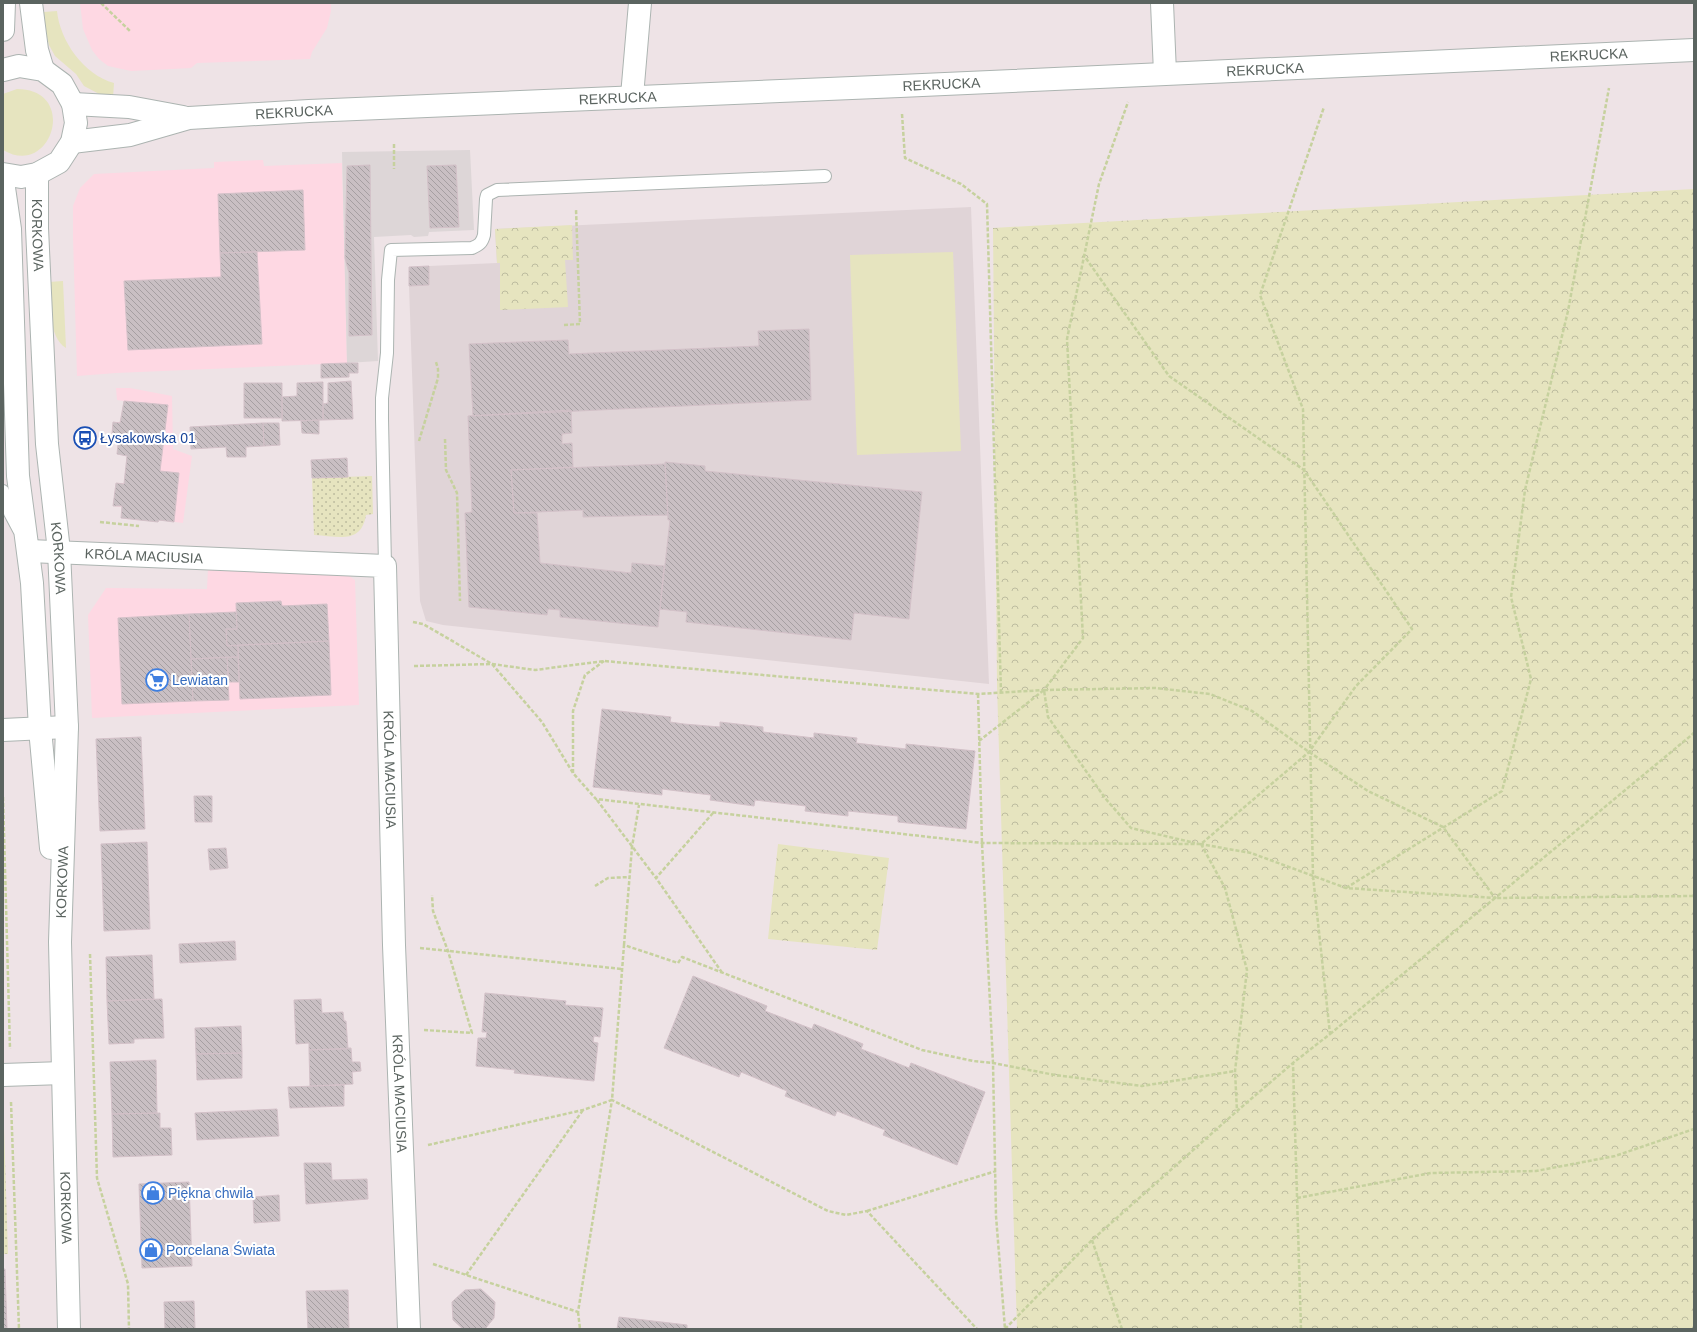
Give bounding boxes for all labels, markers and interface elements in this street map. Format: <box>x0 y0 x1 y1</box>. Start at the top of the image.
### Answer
street label: REKRUCKA <box>1549 45 1629 65</box>
street label: REKRUCKA <box>1226 60 1305 79</box>
street label: REKRUCKA <box>902 74 981 94</box>
street label: REKRUCKA <box>578 88 658 108</box>
street label: REKRUCKA <box>255 102 334 122</box>
street label: KORKOWA <box>29 199 47 272</box>
bus stop icon: Łysakowska 01 <box>72 425 98 451</box>
place label: Łysakowska 01 <box>100 430 196 446</box>
street label: KORKOWA <box>48 521 69 595</box>
street label: KRÓLA MACIUSIA <box>84 545 204 566</box>
supermarket icon: Lewiatan <box>144 667 170 693</box>
place label: Lewiatan <box>172 672 228 688</box>
street label: KRÓLA MACIUSIA <box>380 710 399 830</box>
street label: KORKOWA <box>53 845 71 919</box>
street label: KRÓLA MACIUSIA <box>389 1034 410 1154</box>
street label: KORKOWA <box>57 1171 75 1245</box>
shop icon: Piękna chwila <box>140 1180 166 1206</box>
place label: Piękna chwila <box>168 1185 254 1201</box>
shop icon: Porcelana Świata <box>138 1237 164 1263</box>
place label: Porcelana Świata <box>166 1241 275 1258</box>

